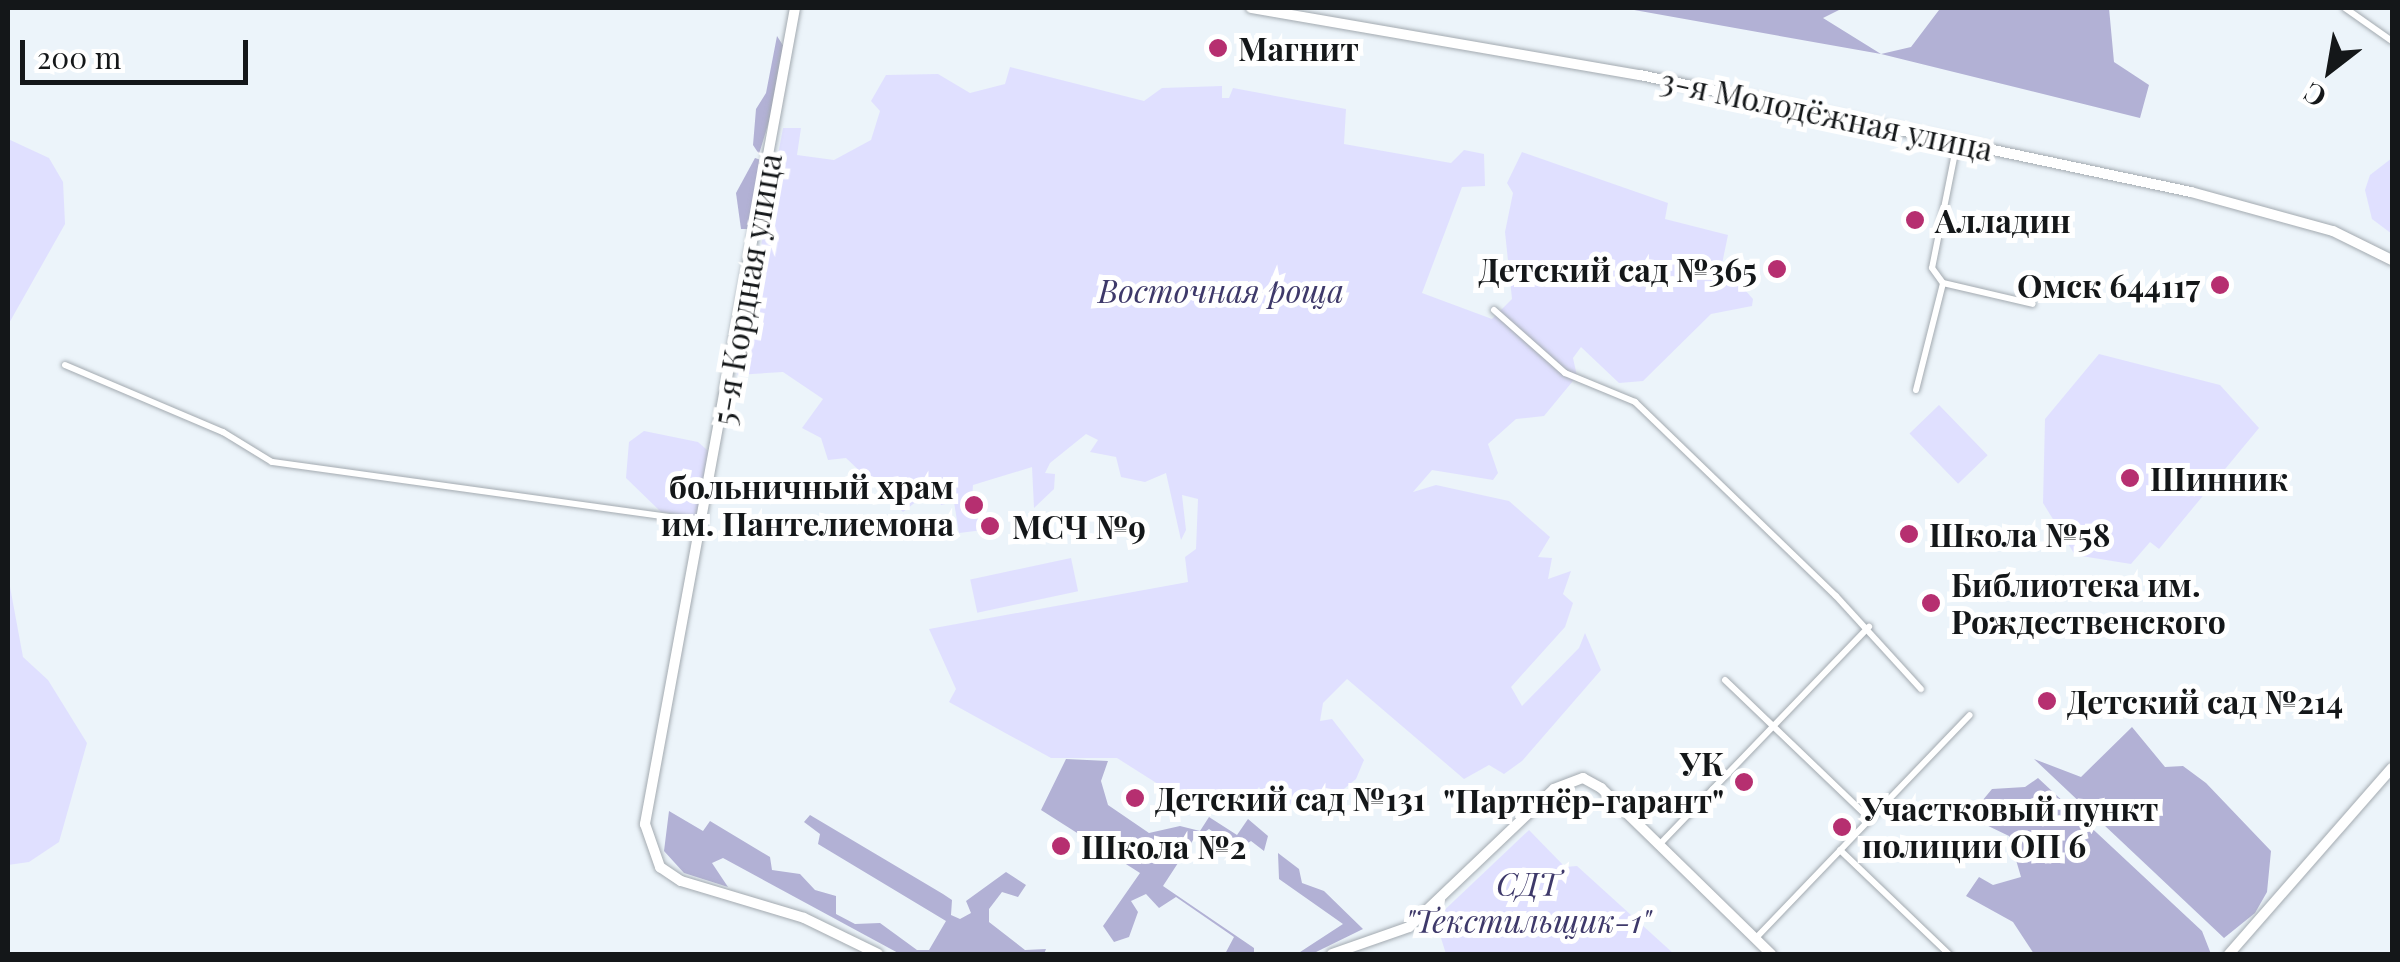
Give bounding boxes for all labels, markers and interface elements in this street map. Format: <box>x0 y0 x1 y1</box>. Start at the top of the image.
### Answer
scale bar <box>25 20 252 82</box>
north arrow <box>2280 20 2380 120</box>
place label: Магнит <box>1238 29 1359 67</box>
text: 200 m <box>37 37 121 77</box>
marker: Магнит <box>1207 37 1229 59</box>
street label: 3-я Молодёжная улица <box>1657 60 1997 168</box>
text: С <box>2296 75 2332 117</box>
street label: 5-я Кордная улица <box>703 150 789 428</box>
place label: Алладин <box>1935 201 2071 239</box>
marker: Алладин <box>1904 209 1926 231</box>
place label: Детский сад №365 <box>1479 250 1757 288</box>
marker: Детский сад №365 <box>1766 258 1788 280</box>
place label: Омск 644117 <box>2017 266 2200 304</box>
park label: Восточная роща <box>1098 271 1344 309</box>
marker: Омск 644117 <box>2209 274 2231 296</box>
place label: Шинник <box>2150 459 2288 497</box>
marker: Шинник <box>2119 467 2141 489</box>
place label: больничный храм им. Пантелиемона <box>661 468 954 543</box>
marker: больничный храм им. Пантелиемона <box>963 494 985 516</box>
place label: МСЧ №9 <box>1012 507 1146 545</box>
marker: МСЧ №9 <box>977 513 1003 539</box>
place label: Школа №58 <box>1929 515 2110 553</box>
marker: Школа №58 <box>1898 523 1920 545</box>
place label: Библиотека им. Рождественского <box>1951 566 2226 641</box>
marker: Библиотека им. Рождественского <box>1920 592 1942 614</box>
place label: Детский сад №214 <box>2067 682 2343 720</box>
marker: Детский сад №214 <box>2036 690 2058 712</box>
place label: УК "Партнёр-гарант" <box>1443 745 1724 820</box>
marker: УК "Партнёр-гарант" <box>1733 771 1755 793</box>
place label: Детский сад №131 <box>1155 779 1425 817</box>
marker: Детский сад №131 <box>1124 787 1146 809</box>
place label: Участковый пункт полиции ОП 6 <box>1862 790 2159 865</box>
marker: Участковый пункт полиции ОП 6 <box>1831 816 1853 838</box>
place label: Школа №2 <box>1081 827 1246 865</box>
marker: Школа №2 <box>1050 835 1072 857</box>
park label: СДТ "Текстильщик-1" <box>1405 865 1651 940</box>

